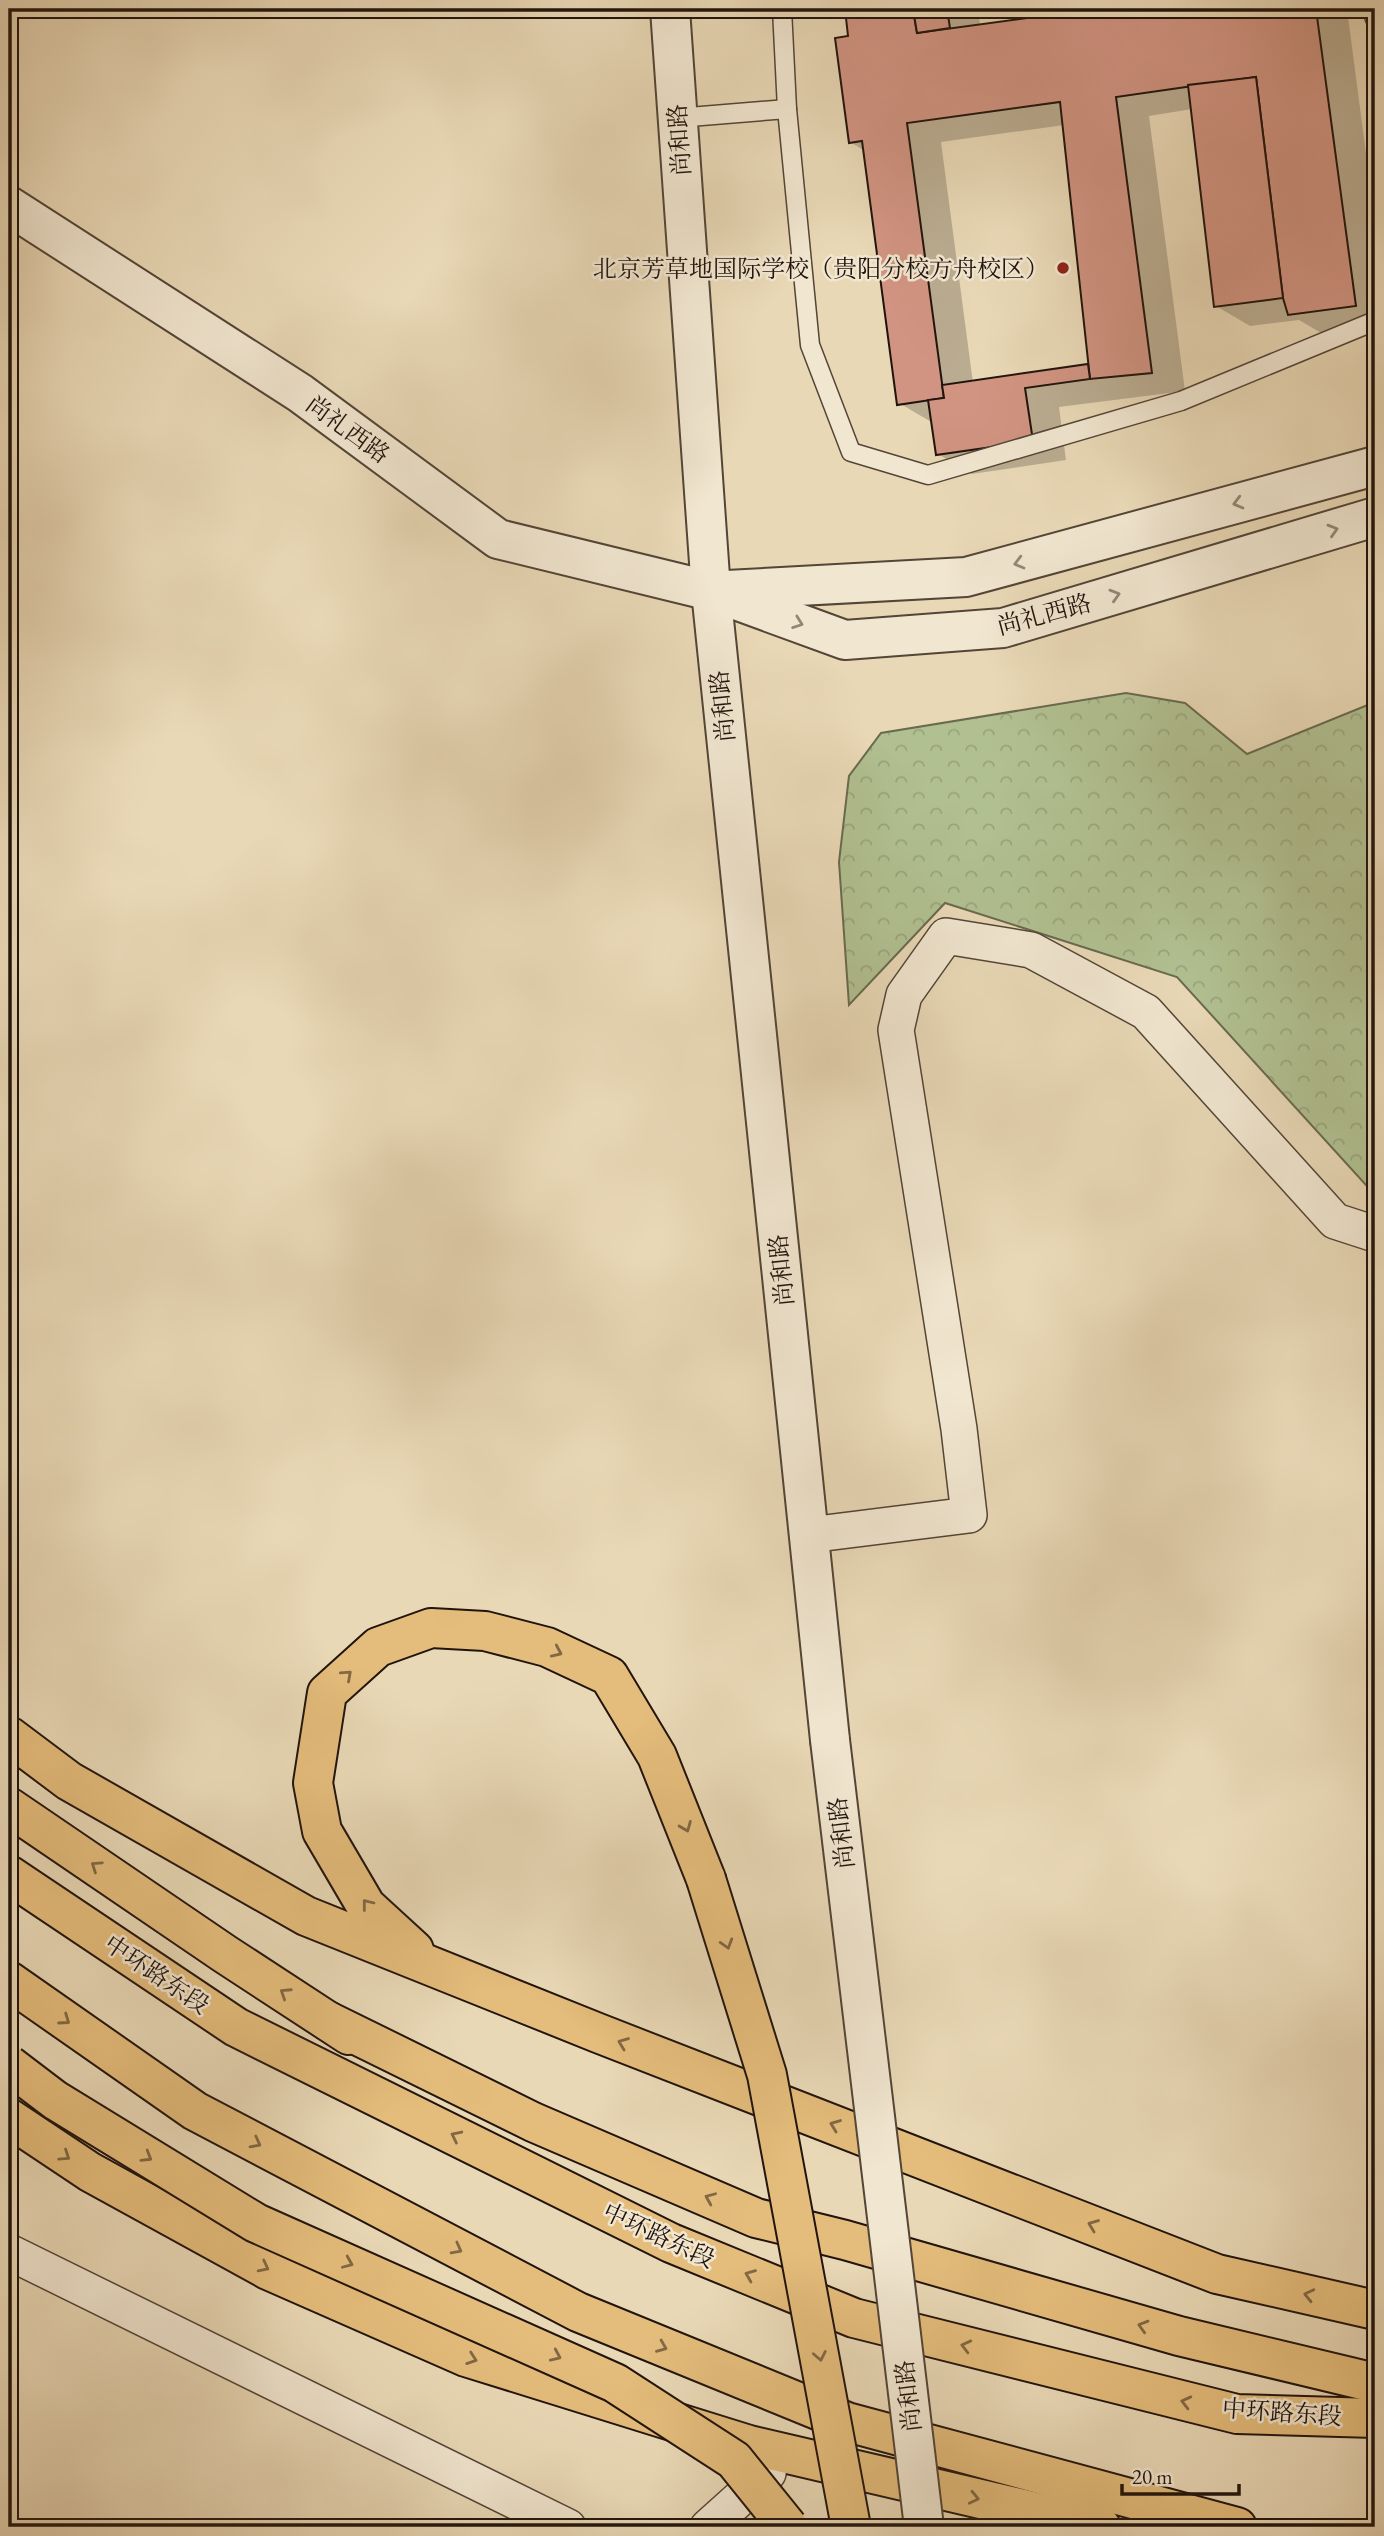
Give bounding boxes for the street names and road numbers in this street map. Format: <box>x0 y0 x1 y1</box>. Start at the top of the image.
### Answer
street label: 尚和路 <box>661 103 697 177</box>
street label: 尚礼西路 <box>300 388 396 470</box>
street label: 尚礼西路 <box>994 587 1094 641</box>
street label: 尚和路 <box>703 669 741 743</box>
street label: 尚和路 <box>762 1233 800 1307</box>
street label: 尚和路 <box>821 1795 861 1871</box>
street label: 中环路东段 <box>99 1928 215 2020</box>
street label: 中环路东段 <box>598 2196 720 2274</box>
street label: 尚和路 <box>888 2358 928 2434</box>
street label: 中环路东段 <box>1221 2392 1343 2432</box>

